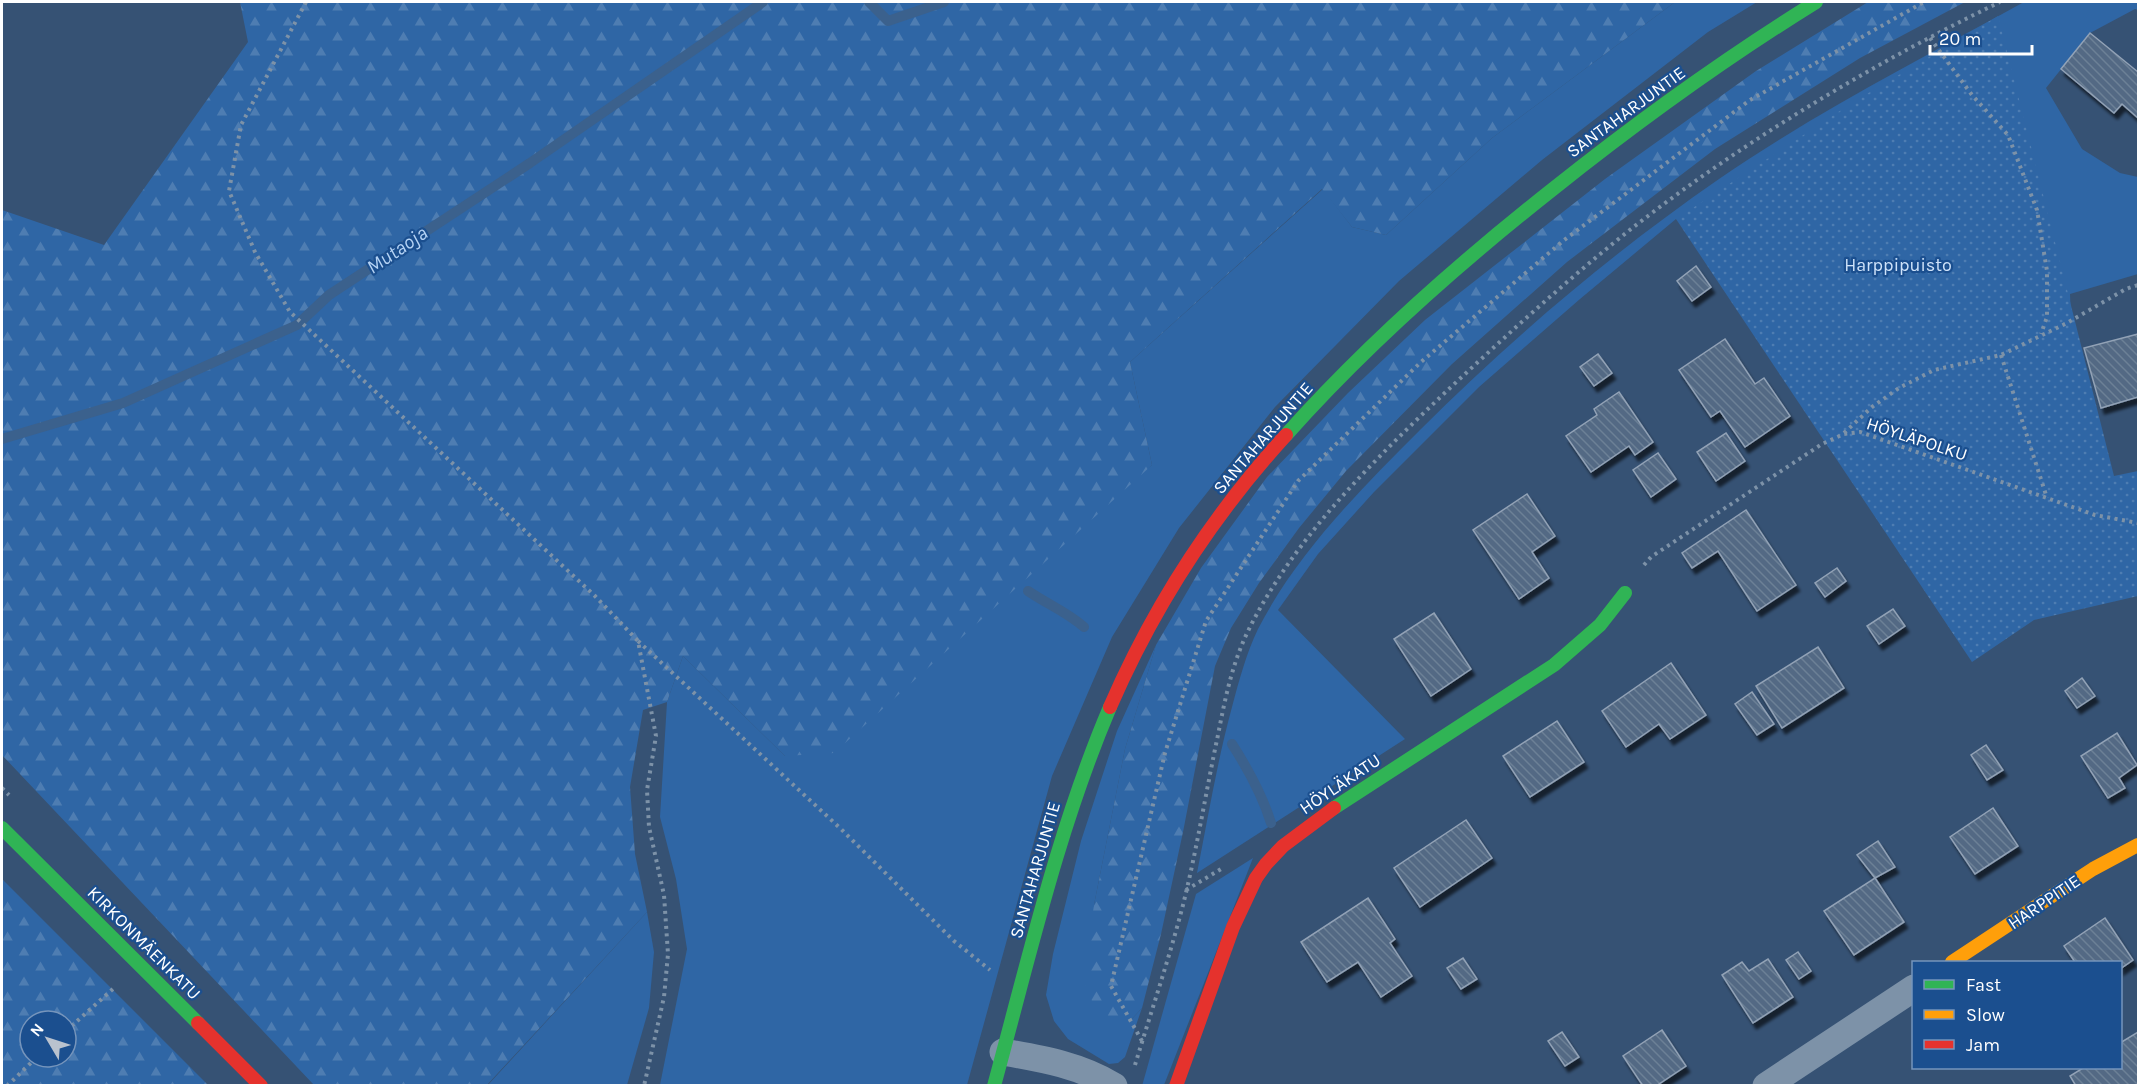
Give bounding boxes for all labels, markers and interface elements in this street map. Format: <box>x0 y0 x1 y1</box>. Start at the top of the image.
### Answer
scale bar <box>1930 18 2032 56</box>
text: 20 m <box>1939 28 1981 50</box>
street label: SANTAHARJUNTIE <box>1562 62 1690 162</box>
water label: Mutaoja <box>362 221 432 279</box>
park label: Harppipuisto <box>1844 254 1952 276</box>
street label: SANTAHARJUNTIE <box>1208 378 1318 498</box>
street label: HÖYLÄPOLKU <box>1864 412 1970 466</box>
street label: HÖYLÄKATU <box>1295 749 1385 819</box>
street label: SANTAHARJUNTIE <box>1005 799 1065 941</box>
street label: HARPPITIE <box>2004 870 2084 934</box>
street label: KIRKONMÄENKATU <box>83 882 205 1004</box>
legend <box>1912 961 2122 1069</box>
text: Fast <box>1966 974 2001 996</box>
text: Slow <box>1966 1004 2005 1026</box>
north arrow <box>18 1009 78 1069</box>
text: N <box>26 1019 48 1040</box>
text: Jam <box>1966 1034 2000 1056</box>

